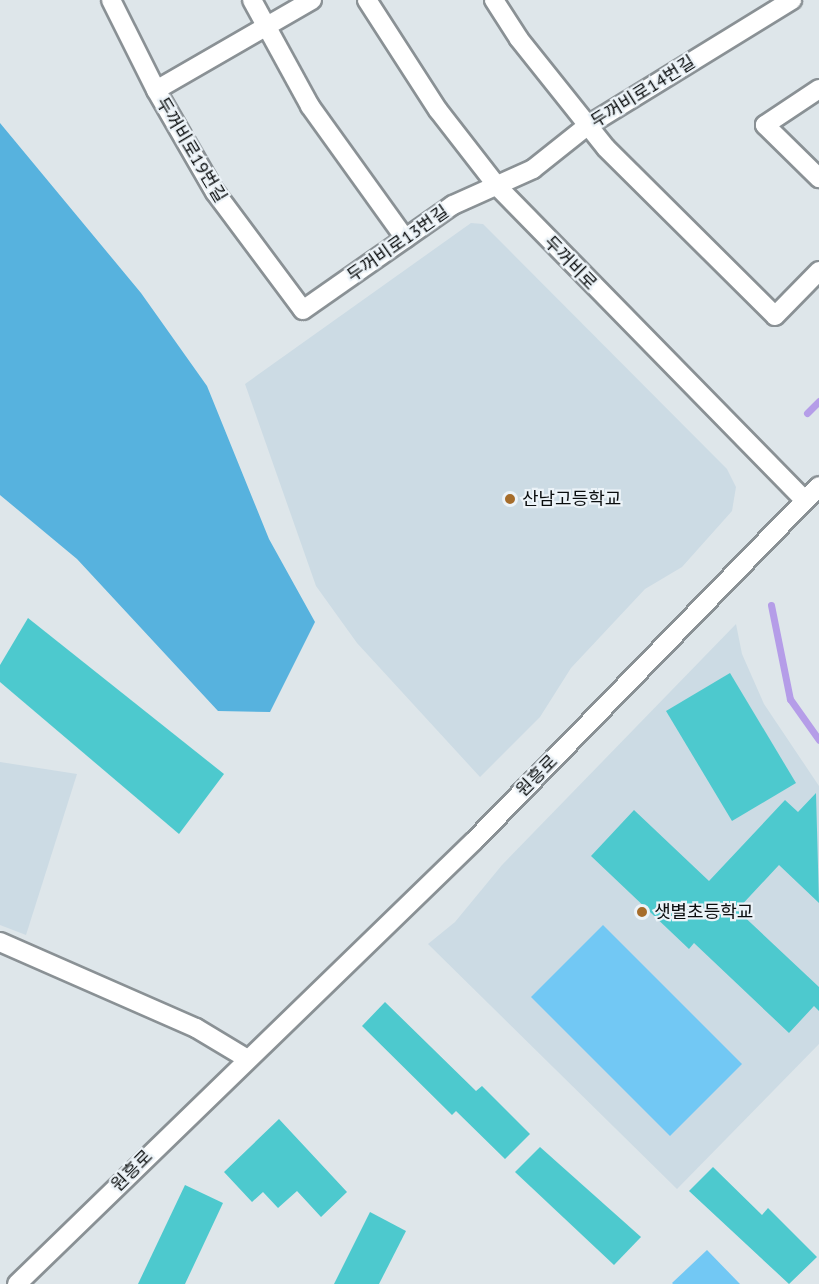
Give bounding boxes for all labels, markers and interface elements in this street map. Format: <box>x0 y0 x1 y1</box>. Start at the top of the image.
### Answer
street label: 두꺼비로14번길 <box>587 51 699 133</box>
street label: 두꺼비로19번길 <box>151 93 231 207</box>
street label: 두꺼비로13번길 <box>343 201 453 287</box>
street label: 두꺼비로 <box>539 232 601 294</box>
place label: 산남고등학교 <box>522 488 621 510</box>
marker: 산남고등학교 <box>503 492 517 506</box>
street label: 원흥로 <box>512 751 562 801</box>
place label: 샛별초등학교 <box>654 901 753 923</box>
marker: 샛별초등학교 <box>635 905 649 919</box>
street label: 원흥로 <box>107 1146 157 1196</box>

